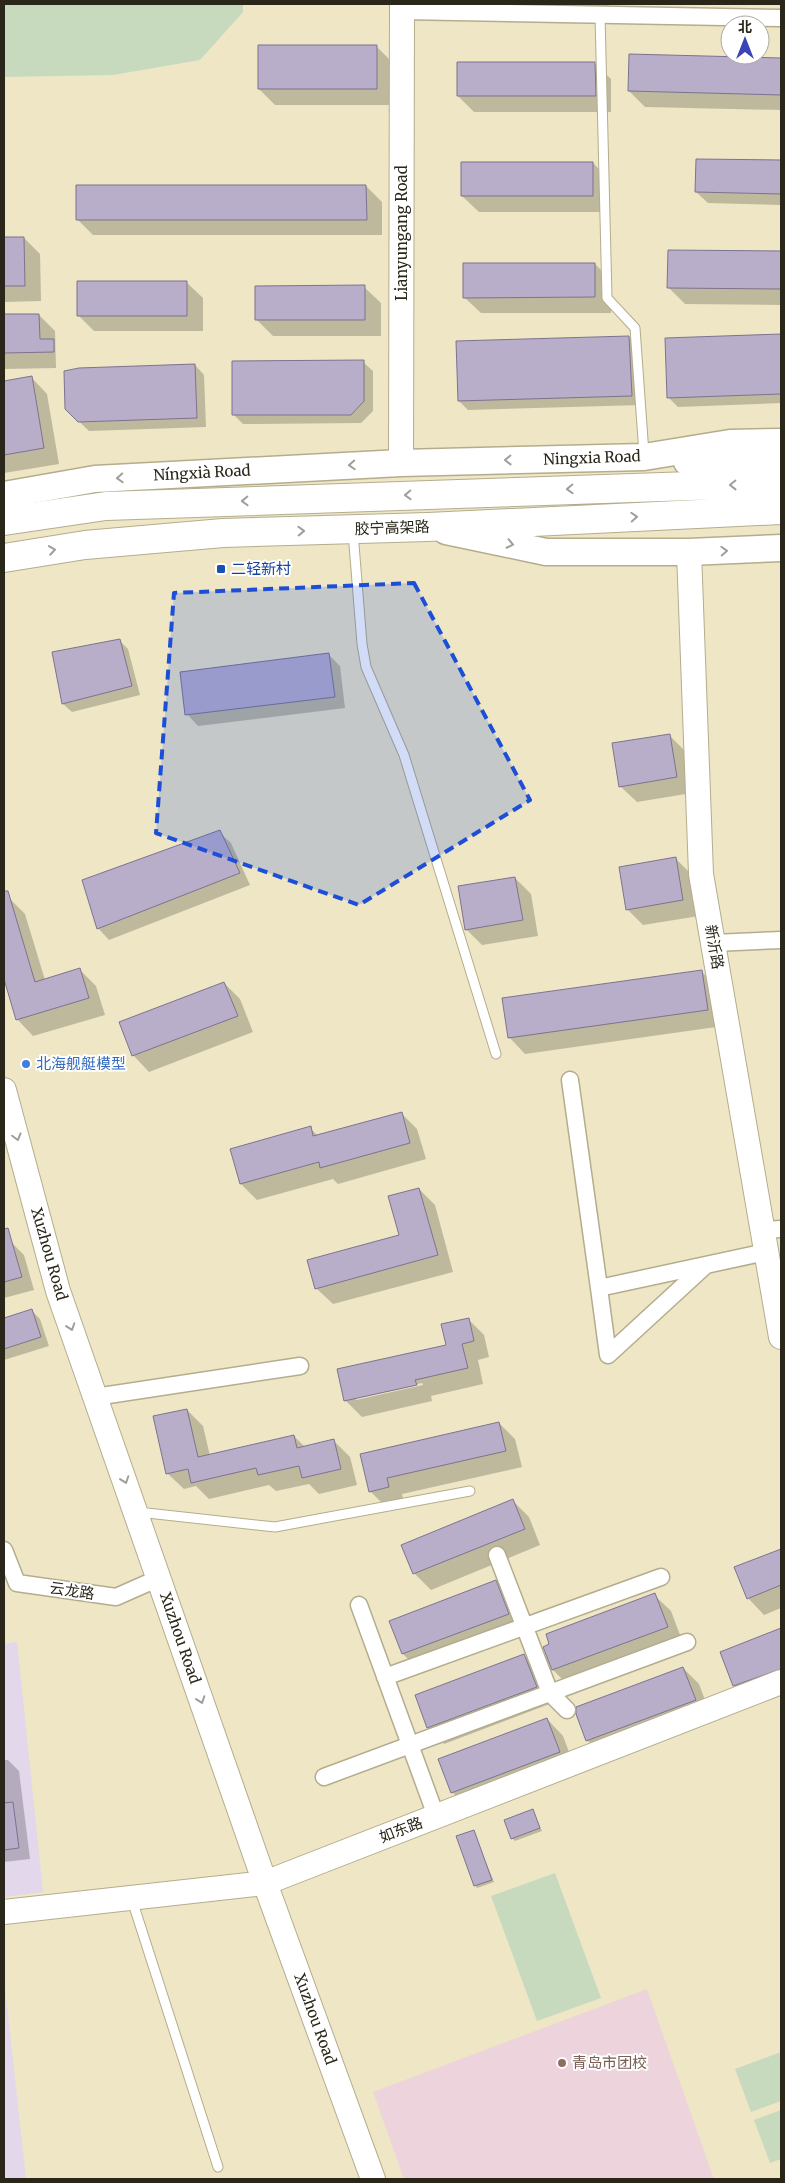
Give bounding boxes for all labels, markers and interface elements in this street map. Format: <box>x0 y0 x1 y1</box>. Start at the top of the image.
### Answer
north arrow <box>720 15 770 65</box>
text: 北 <box>738 18 752 36</box>
street label: Lianyungang Road <box>392 165 411 301</box>
street label: Ningxia Road <box>543 446 641 469</box>
one-way arrow <box>504 455 512 465</box>
street label: Níngxià Road <box>153 460 251 485</box>
one-way arrow <box>348 460 356 471</box>
one-way arrow <box>116 472 124 483</box>
one-way arrow <box>728 480 736 490</box>
one-way arrow <box>566 484 574 495</box>
one-way arrow <box>403 490 411 501</box>
one-way arrow <box>241 496 249 507</box>
one-way arrow <box>630 512 638 523</box>
street label: 胶宁高架路 <box>354 517 430 538</box>
one-way arrow <box>298 526 305 536</box>
one-way arrow <box>505 539 514 549</box>
one-way arrow <box>48 546 56 556</box>
one-way arrow <box>720 546 728 556</box>
place label: 二轻新村 <box>231 559 291 578</box>
marker: 二轻新村 <box>215 563 227 575</box>
street label: 新沂路 <box>701 923 728 971</box>
place label: 北海舰艇模型 <box>36 1054 126 1073</box>
marker: 北海舰艇模型 <box>20 1058 32 1070</box>
one-way arrow <box>11 1133 21 1141</box>
street label: Xuzhou Road <box>27 1205 72 1302</box>
one-way arrow <box>65 1322 75 1331</box>
one-way arrow <box>119 1476 129 1484</box>
street label: 云龙路 <box>48 1578 96 1603</box>
street label: Xuzhou Road <box>156 1589 205 1686</box>
one-way arrow <box>195 1695 205 1704</box>
street label: 如东路 <box>376 1813 425 1846</box>
street label: Xuzhou Road <box>290 1971 341 2067</box>
place label: 青岛市团校 <box>572 2053 647 2072</box>
marker: 青岛市团校 <box>556 2057 568 2069</box>

